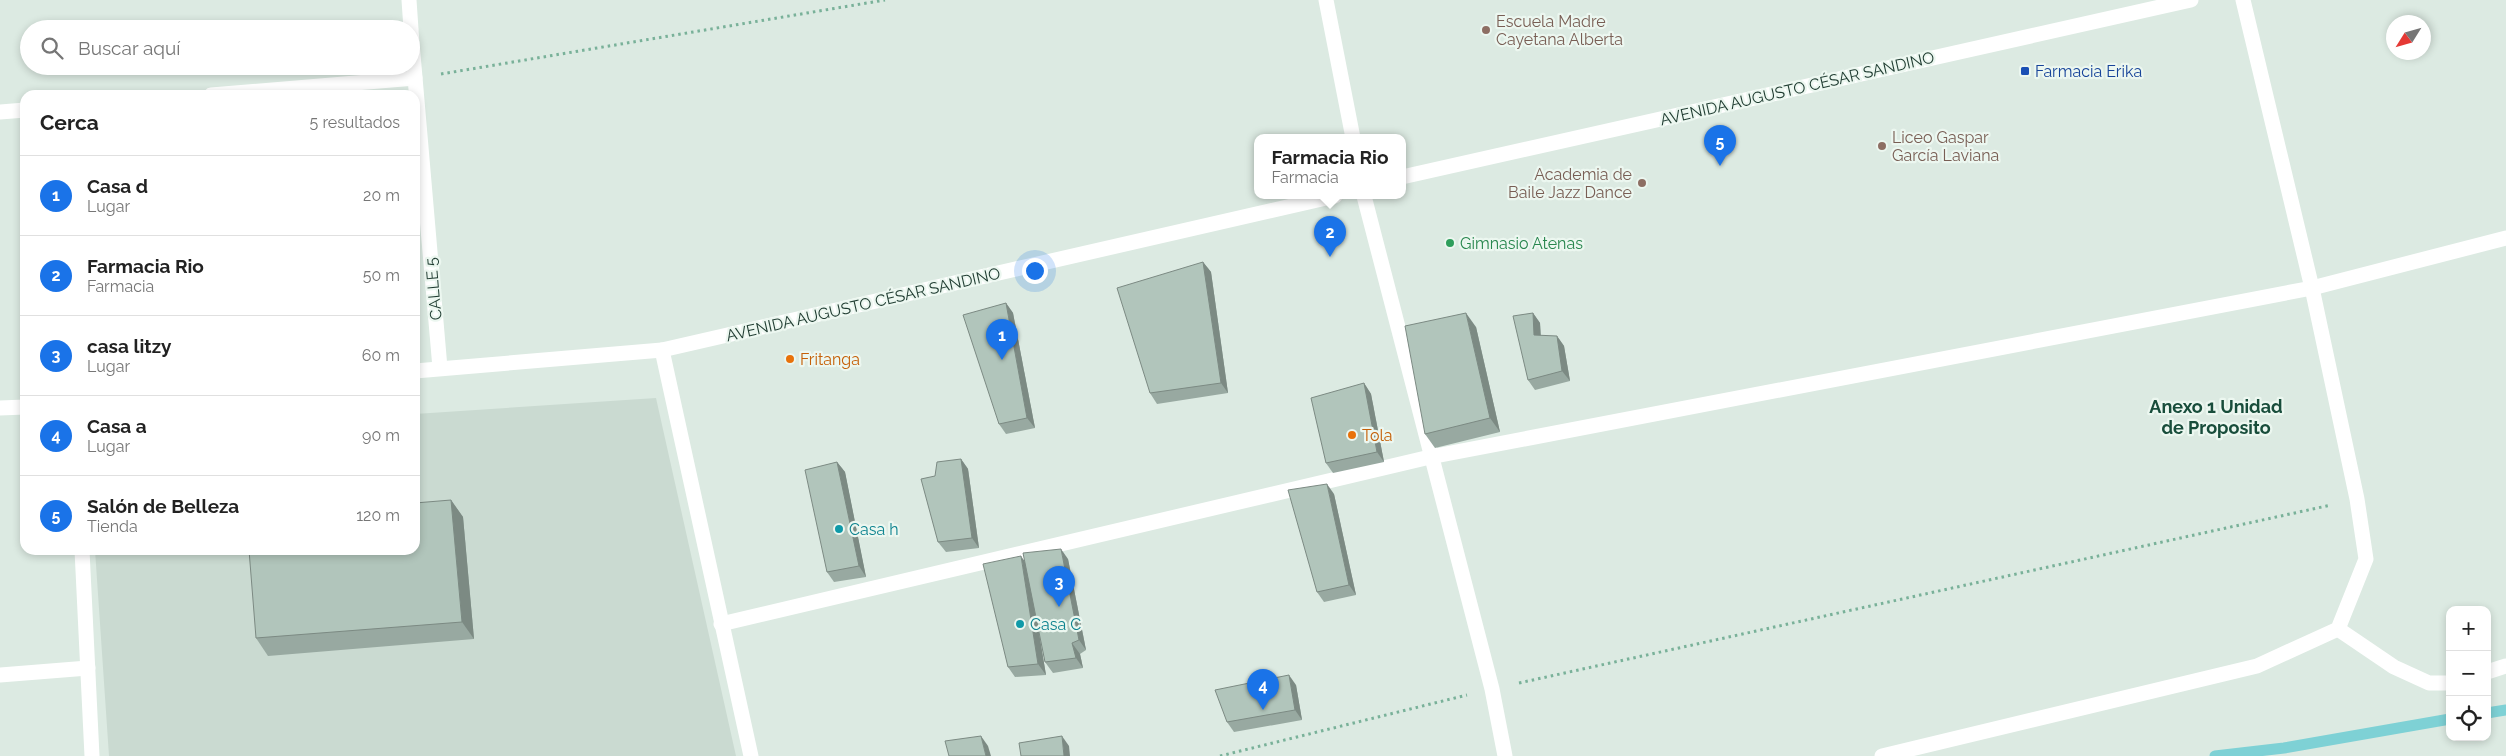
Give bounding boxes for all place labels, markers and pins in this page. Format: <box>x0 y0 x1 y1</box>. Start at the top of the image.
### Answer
place label: Escuela Madre Cayetana Alberta <box>1496 12 1623 49</box>
marker: Escuela Madre Cayetana Alberta <box>1480 24 1492 36</box>
place label: Farmacia Erika <box>2035 62 2142 81</box>
marker: Farmacia Erika <box>2019 65 2031 77</box>
pin: 5 <box>1704 125 1736 166</box>
place label: Liceo Gaspar García Laviana <box>1892 128 1999 165</box>
marker: Liceo Gaspar García Laviana <box>1876 140 1888 152</box>
place label: Academia de Baile Jazz Dance <box>1508 165 1632 202</box>
marker: Academia de Baile Jazz Dance <box>1636 177 1648 189</box>
pin: 2 <box>1314 216 1346 257</box>
place label: Gimnasio Atenas <box>1460 234 1583 253</box>
marker: Gimnasio Atenas <box>1444 237 1456 249</box>
pin: 1 <box>986 319 1018 360</box>
place label: Fritanga <box>800 350 860 369</box>
marker: Fritanga <box>784 353 796 365</box>
place label: Tola <box>1362 426 1393 445</box>
marker: Tola <box>1346 429 1358 441</box>
place label: Casa h <box>849 520 899 539</box>
marker: Casa h <box>833 523 845 535</box>
pin: 3 <box>1043 566 1075 607</box>
place label: Casa C <box>1030 615 1081 634</box>
marker: Casa C <box>1014 618 1026 630</box>
pin: 4 <box>1247 669 1279 710</box>

